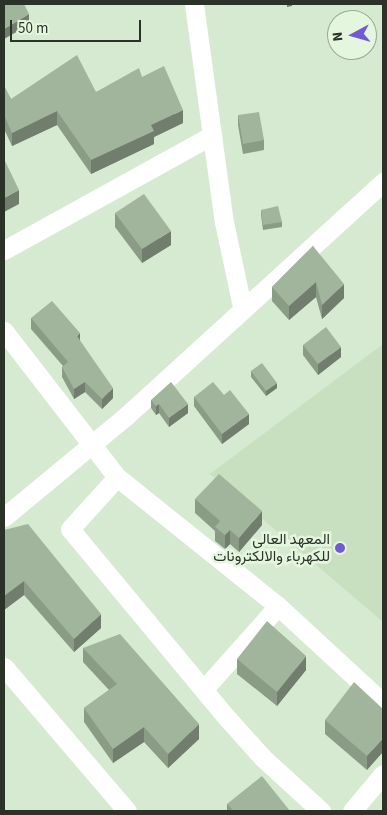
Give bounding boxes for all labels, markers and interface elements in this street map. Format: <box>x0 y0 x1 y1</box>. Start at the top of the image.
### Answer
scale bar <box>12 10 144 42</box>
north arrow <box>327 10 377 60</box>
text: 50 m <box>18 18 48 39</box>
text: N <box>328 31 349 42</box>
place label: المعهد العالي للكهرباء والالكترونات <box>213 530 330 565</box>
marker: المعهد العالي للكهرباء والالكترونات <box>334 542 346 554</box>

